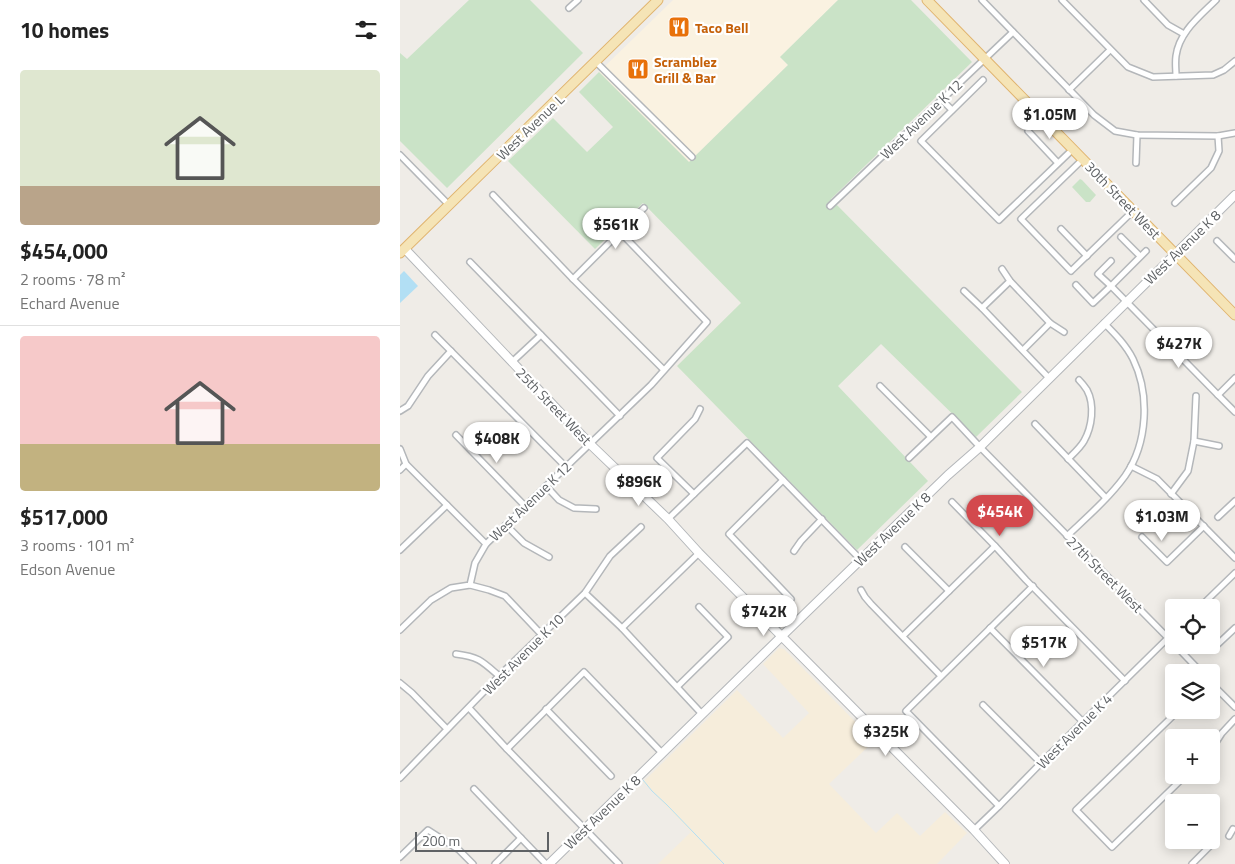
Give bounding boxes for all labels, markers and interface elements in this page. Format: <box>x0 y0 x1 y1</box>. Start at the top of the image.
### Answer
text: 10 homes <box>20 14 109 46</box>
restaurant icon: Taco Bell <box>667 15 691 39</box>
icon: filters <box>352 16 380 44</box>
place label: Taco Bell <box>695 17 748 38</box>
place label: Scramblez Grill & Bar <box>654 51 717 88</box>
restaurant icon: Scramblez Grill & Bar <box>626 57 650 81</box>
street label: West Avenue K 12 <box>875 74 967 164</box>
street label: West Avenue L <box>491 89 569 165</box>
pin: $1.05M <box>1009 98 1091 140</box>
text: $1.05M <box>1023 102 1077 126</box>
icon: home <box>155 103 245 193</box>
street label: 30th Street West <box>1080 156 1166 244</box>
street label: West Avenue K 8 <box>1139 205 1225 289</box>
pin: $561K <box>581 208 651 250</box>
text: $561K <box>593 212 639 236</box>
text: $454,000 <box>20 235 108 267</box>
text: 2 rooms · 78 m² <box>20 267 125 291</box>
text: Echard Avenue <box>20 291 120 315</box>
pin: $427K <box>1144 326 1214 369</box>
text: $427K <box>1156 331 1202 355</box>
street label: 25th Street West <box>511 362 597 450</box>
icon: home <box>155 368 245 458</box>
pin: $408K <box>462 422 532 464</box>
text: $408K <box>474 426 520 450</box>
street label: West Avenue K 12 <box>484 456 576 546</box>
pin: $896K <box>604 464 674 507</box>
text: $896K <box>616 469 662 493</box>
street label: West Avenue K 8 <box>849 487 935 571</box>
pin: $454K <box>965 494 1035 537</box>
text: $454K <box>977 499 1023 523</box>
pin: $1.03M <box>1121 500 1203 542</box>
text: $517,000 <box>20 501 108 533</box>
text: $1.03M <box>1135 504 1189 528</box>
street label: 27th Street West <box>1062 531 1148 617</box>
text: 3 rooms · 101 m² <box>20 533 134 557</box>
text: Edson Avenue <box>20 557 115 581</box>
pin: $742K <box>729 594 799 637</box>
text: $742K <box>741 599 787 623</box>
map controls <box>1165 599 1220 849</box>
button: locate <box>1165 599 1220 654</box>
street label: West Avenue K 10 <box>478 609 568 699</box>
pin: $517K <box>1009 626 1079 668</box>
text: $517K <box>1021 630 1067 654</box>
button: layers <box>1165 664 1220 719</box>
street label: West Avenue K 4 <box>1031 688 1117 774</box>
pin: $325K <box>851 714 921 757</box>
text: $325K <box>863 719 909 743</box>
button: + <box>1165 729 1220 784</box>
street label: West Avenue K 8 <box>559 770 645 854</box>
button: − <box>1165 794 1220 849</box>
scale bar <box>415 829 549 852</box>
text: 200 m <box>422 830 460 851</box>

